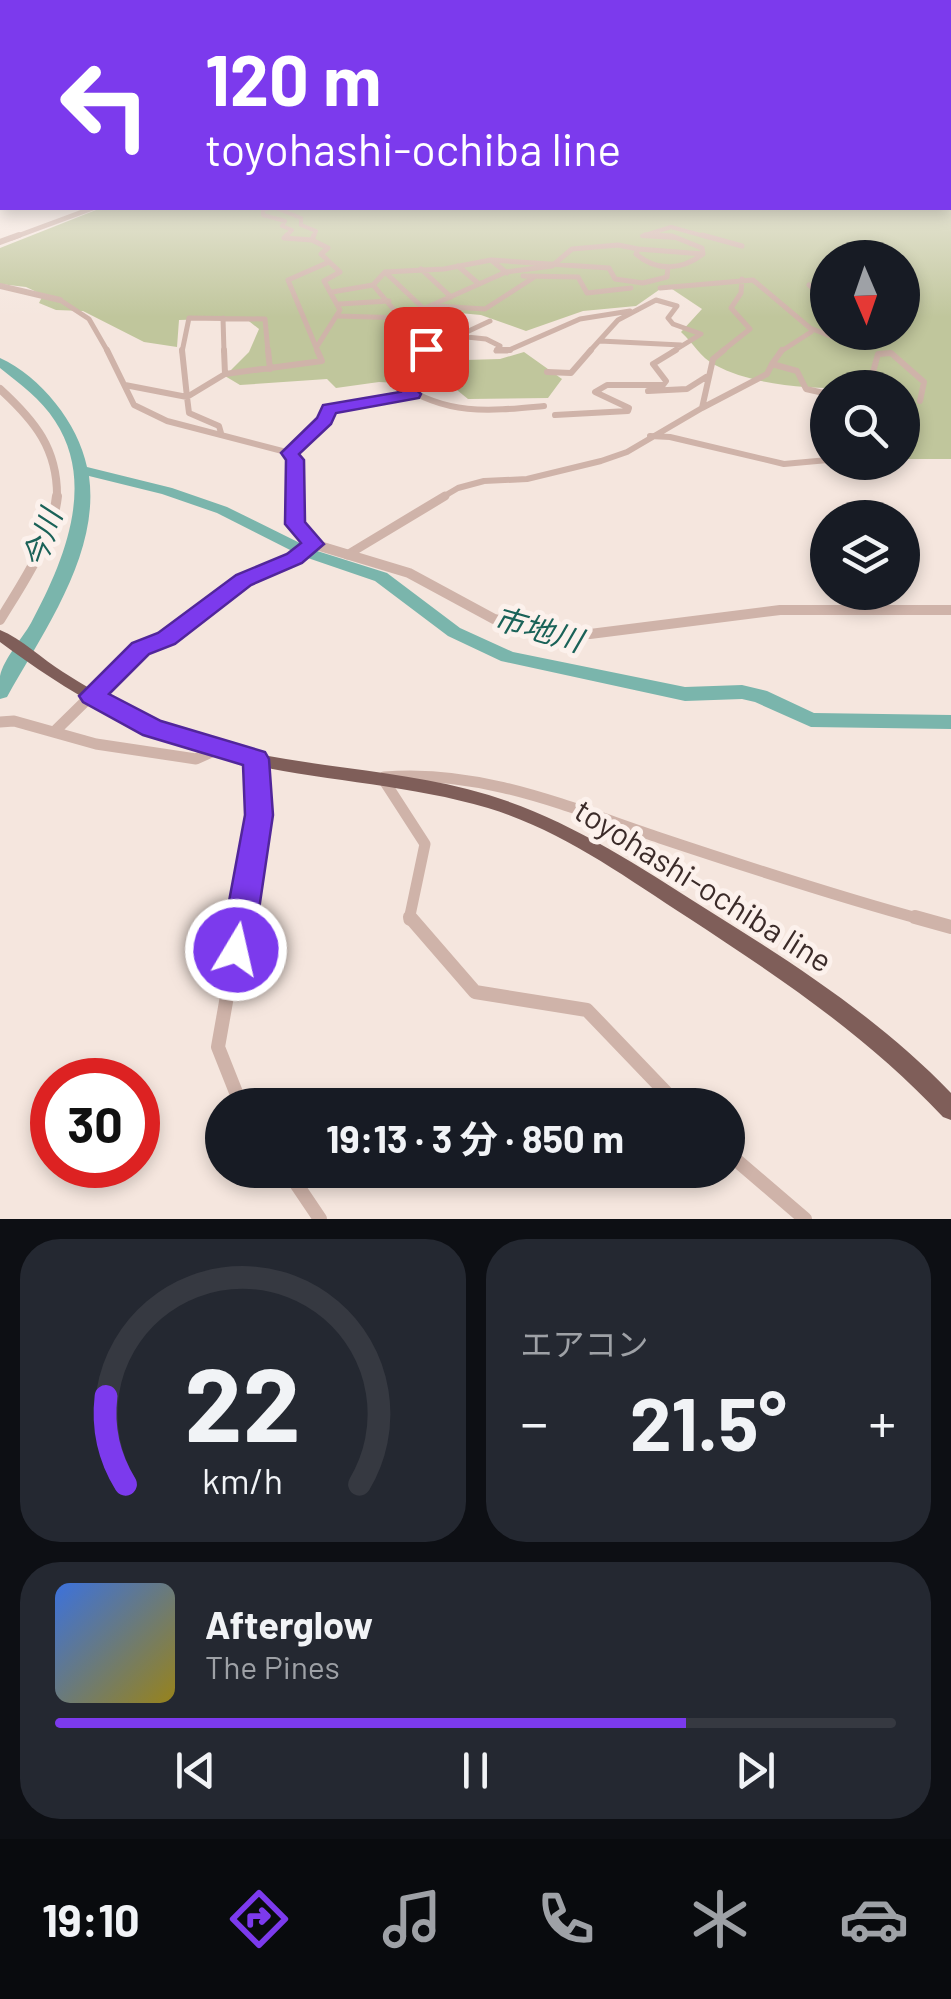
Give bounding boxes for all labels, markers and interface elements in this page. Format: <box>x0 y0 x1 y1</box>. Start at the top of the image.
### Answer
text: 120 m <box>205 36 381 120</box>
icon: left <box>40 40 170 170</box>
text: toyohashi-ochiba line <box>205 121 621 175</box>
north arrow <box>810 240 920 350</box>
map controls <box>810 240 920 610</box>
pin <box>384 307 469 392</box>
icon: arrive <box>399 322 454 377</box>
button: search <box>810 370 920 480</box>
button: layers <box>810 500 920 610</box>
water label: 今川 <box>14 501 69 573</box>
water label: 市地川 <box>490 598 590 659</box>
street label: toyohashi-ochiba line <box>569 790 840 979</box>
position arrow <box>184 898 288 1002</box>
speed limit sign: 30 <box>30 1058 160 1188</box>
text: 19:13 · 3 分 · 850 m <box>326 1115 624 1161</box>
text: エアコン <box>521 1324 649 1362</box>
text: 22 <box>185 1338 301 1463</box>
text: 21.5° <box>630 1376 787 1466</box>
text: − <box>521 1388 548 1454</box>
text: + <box>868 1388 896 1454</box>
text: km/h <box>202 1458 283 1501</box>
text: Afterglow <box>205 1601 373 1647</box>
text: The Pines <box>205 1647 340 1685</box>
icon: previous <box>168 1743 223 1798</box>
icon: pause <box>448 1743 503 1798</box>
icon: next <box>728 1743 783 1798</box>
icon: directions <box>224 1884 294 1954</box>
icon: music <box>377 1884 447 1954</box>
icon: phone <box>531 1884 601 1954</box>
icon: climate <box>685 1884 755 1954</box>
icon: car <box>839 1884 909 1954</box>
text: 19:10 <box>42 1892 140 1946</box>

